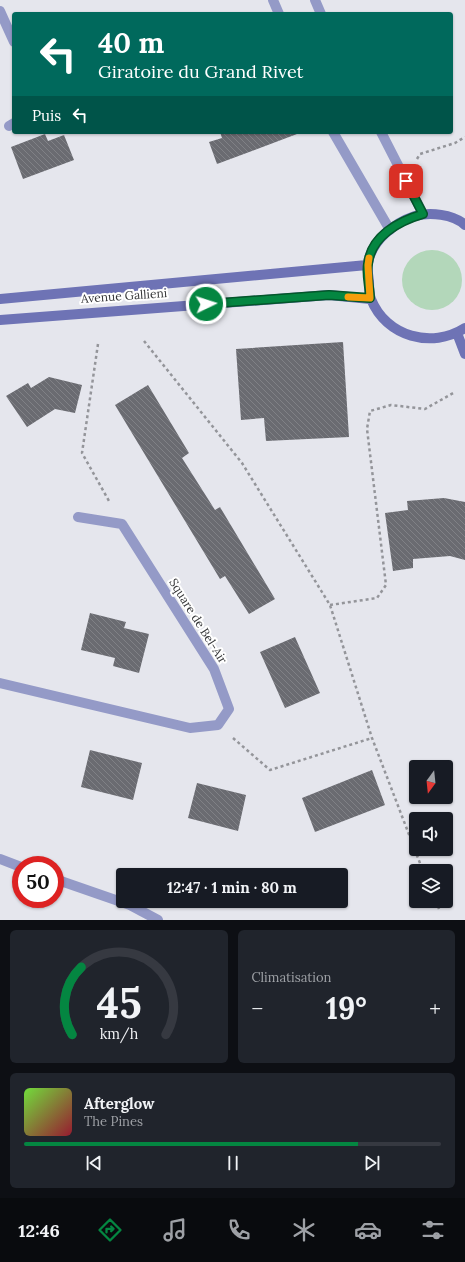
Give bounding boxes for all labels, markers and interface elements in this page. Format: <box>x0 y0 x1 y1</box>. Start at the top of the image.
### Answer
text: 40 m <box>98 25 164 61</box>
icon: left <box>32 28 84 80</box>
text: Giratoire du Grand Rivet <box>98 60 304 83</box>
icon: left <box>69 104 91 126</box>
text: Puis <box>32 106 61 125</box>
pin <box>389 164 423 198</box>
icon: arrive <box>395 170 417 192</box>
position arrow <box>185 283 227 325</box>
street label: Avenue Gallieni <box>79 285 168 306</box>
street label: Square de Bel-Air <box>166 575 231 667</box>
north arrow <box>409 760 453 804</box>
map controls <box>409 760 453 908</box>
button: sound <box>409 812 453 856</box>
speed limit sign: 50 <box>12 856 64 908</box>
button: layers <box>409 864 453 908</box>
text: 12:47 · 1 min · 80 m <box>167 878 297 897</box>
text: Climatisation <box>252 969 332 986</box>
text: 45 <box>96 975 141 1028</box>
text: 19° <box>326 989 367 1027</box>
text: − <box>252 994 263 1022</box>
text: + <box>429 994 441 1022</box>
text: km/h <box>99 1024 138 1043</box>
text: Afterglow <box>84 1094 154 1113</box>
text: The Pines <box>84 1113 143 1130</box>
icon: previous <box>83 1152 105 1174</box>
icon: pause <box>222 1152 244 1174</box>
icon: next <box>361 1152 383 1174</box>
icon: directions <box>96 1216 124 1244</box>
icon: music <box>161 1216 189 1244</box>
icon: phone <box>225 1216 253 1244</box>
icon: climate <box>290 1216 318 1244</box>
icon: car <box>354 1216 382 1244</box>
icon: filters <box>419 1216 447 1244</box>
text: 12:46 <box>18 1219 60 1242</box>

